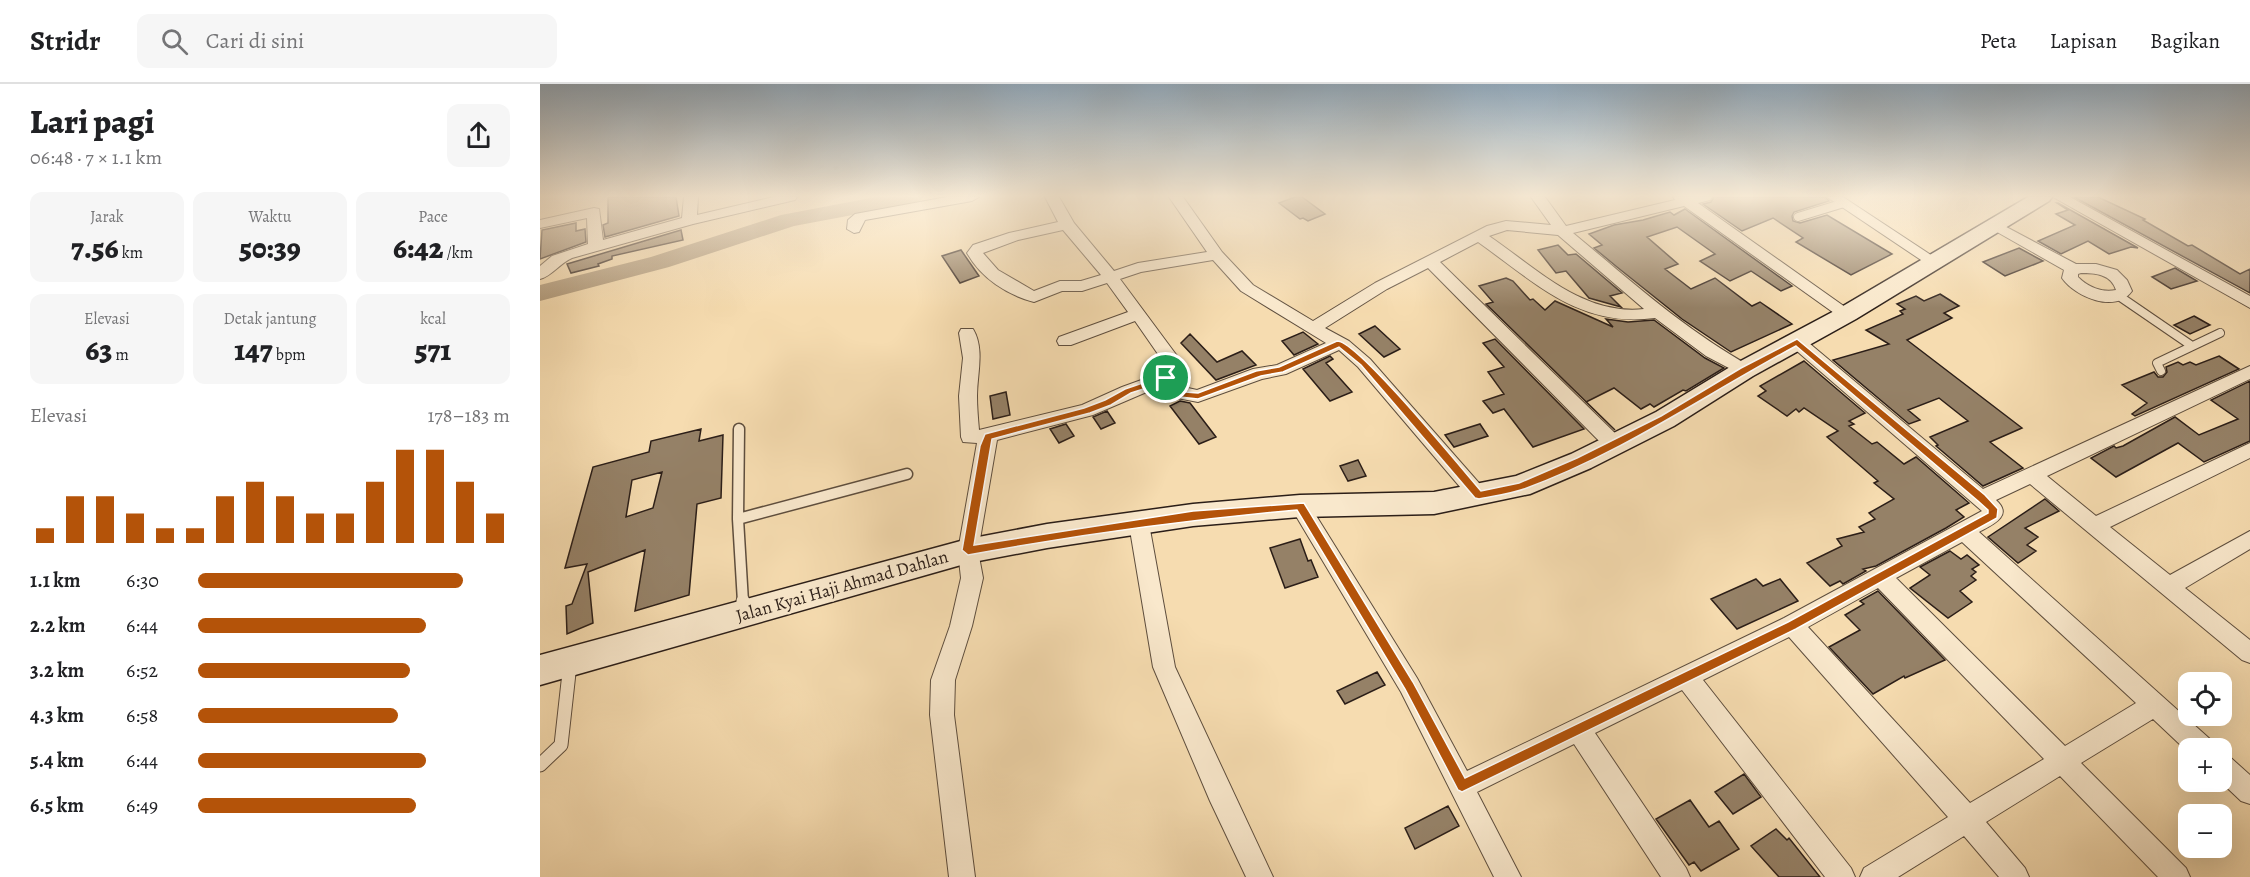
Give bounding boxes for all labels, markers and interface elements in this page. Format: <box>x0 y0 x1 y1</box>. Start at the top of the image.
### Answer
search box <box>137 14 557 68</box>
text: Stridr <box>30 22 101 60</box>
icon: search <box>158 25 191 58</box>
text: Cari di sini <box>206 26 304 56</box>
text: Peta <box>1980 27 2017 55</box>
text: Lapisan <box>2050 27 2117 55</box>
text: Bagikan <box>2150 27 2220 55</box>
text: Lari pagi <box>30 99 154 144</box>
button: share <box>447 104 510 167</box>
text: 06:48 · 7 × 1.1 km <box>30 144 162 171</box>
text: Jarak <box>90 206 124 228</box>
text: Waktu <box>249 206 291 228</box>
text: Pace <box>418 206 448 228</box>
text: 7.56 <box>71 228 119 268</box>
text: 50:39 <box>239 228 301 268</box>
text: 6:42 <box>393 228 443 268</box>
text: km <box>119 242 143 264</box>
text: /km <box>443 242 473 264</box>
text: Elevasi <box>84 308 130 330</box>
text: Detak jantung <box>223 308 317 330</box>
text: kcal <box>420 308 446 330</box>
text: 63 <box>85 330 112 370</box>
text: 147 <box>234 330 273 370</box>
text: 571 <box>415 330 451 370</box>
text: m <box>112 344 129 366</box>
text: bpm <box>273 344 306 366</box>
pin <box>1140 352 1191 403</box>
icon: arrive <box>1149 361 1182 394</box>
text: Elevasi <box>30 402 87 429</box>
text: 178–183 m <box>427 402 510 429</box>
street label: Jalan Kyai Haji Ahmad Dahlan <box>733 544 951 628</box>
text: 1.1 km <box>30 567 80 594</box>
text: 6:30 <box>126 567 159 594</box>
text: 2.2 km <box>30 612 85 639</box>
text: 6:44 <box>126 612 158 639</box>
text: 3.2 km <box>30 657 84 684</box>
text: 6:52 <box>126 657 158 684</box>
map controls <box>2178 672 2232 858</box>
button: locate <box>2178 672 2232 726</box>
text: 4.3 km <box>30 702 84 729</box>
text: 6:58 <box>126 702 158 729</box>
button: + <box>2178 738 2232 792</box>
text: 5.4 km <box>30 747 84 774</box>
text: 6:44 <box>126 747 158 774</box>
text: 6.5 km <box>30 792 84 819</box>
text: 6:49 <box>126 792 158 819</box>
button: − <box>2178 804 2232 858</box>

